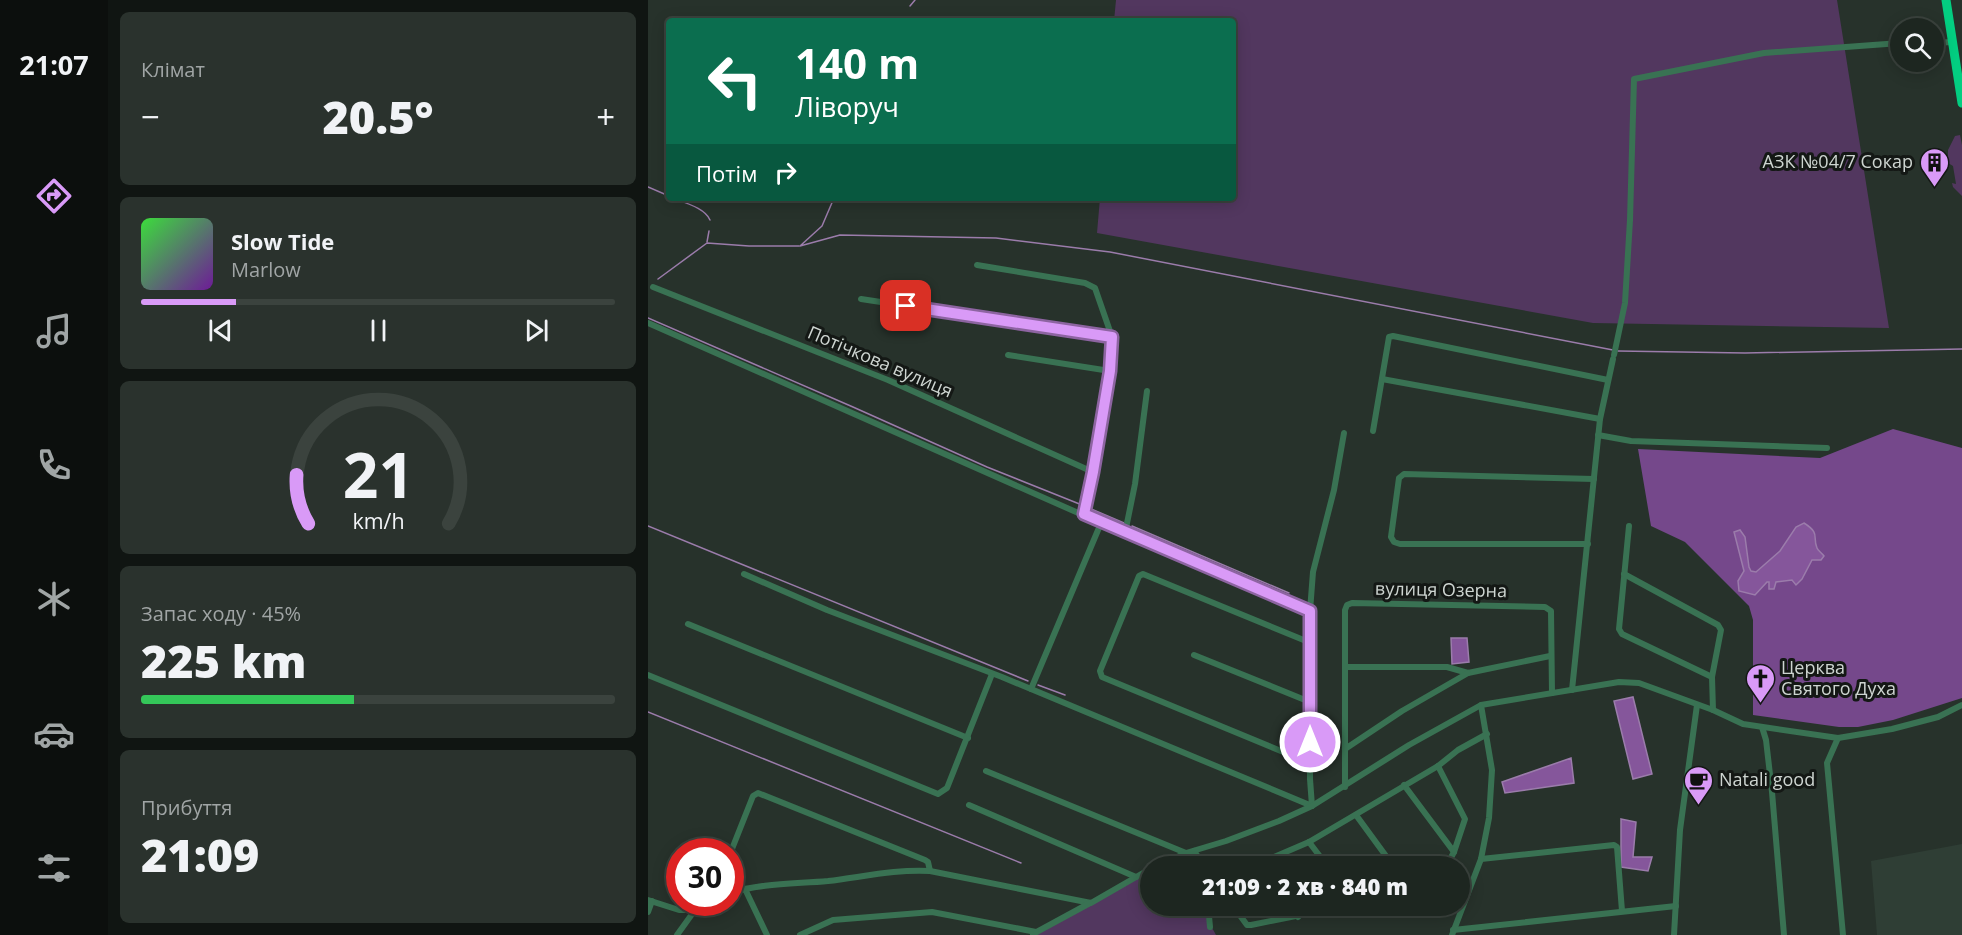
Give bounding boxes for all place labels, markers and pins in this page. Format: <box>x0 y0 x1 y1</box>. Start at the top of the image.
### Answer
building icon: АЗК №04/7 Сокар <box>1918 146 1950 188</box>
place label: АЗК №04/7 Сокар <box>1763 149 1913 173</box>
pin <box>880 280 931 331</box>
place label: Церква Святого Духа <box>1781 655 1896 700</box>
church icon: Церква Святого Духа <box>1744 662 1776 704</box>
cafe icon: Natali good <box>1682 764 1714 806</box>
place label: Natali good <box>1719 767 1815 791</box>

